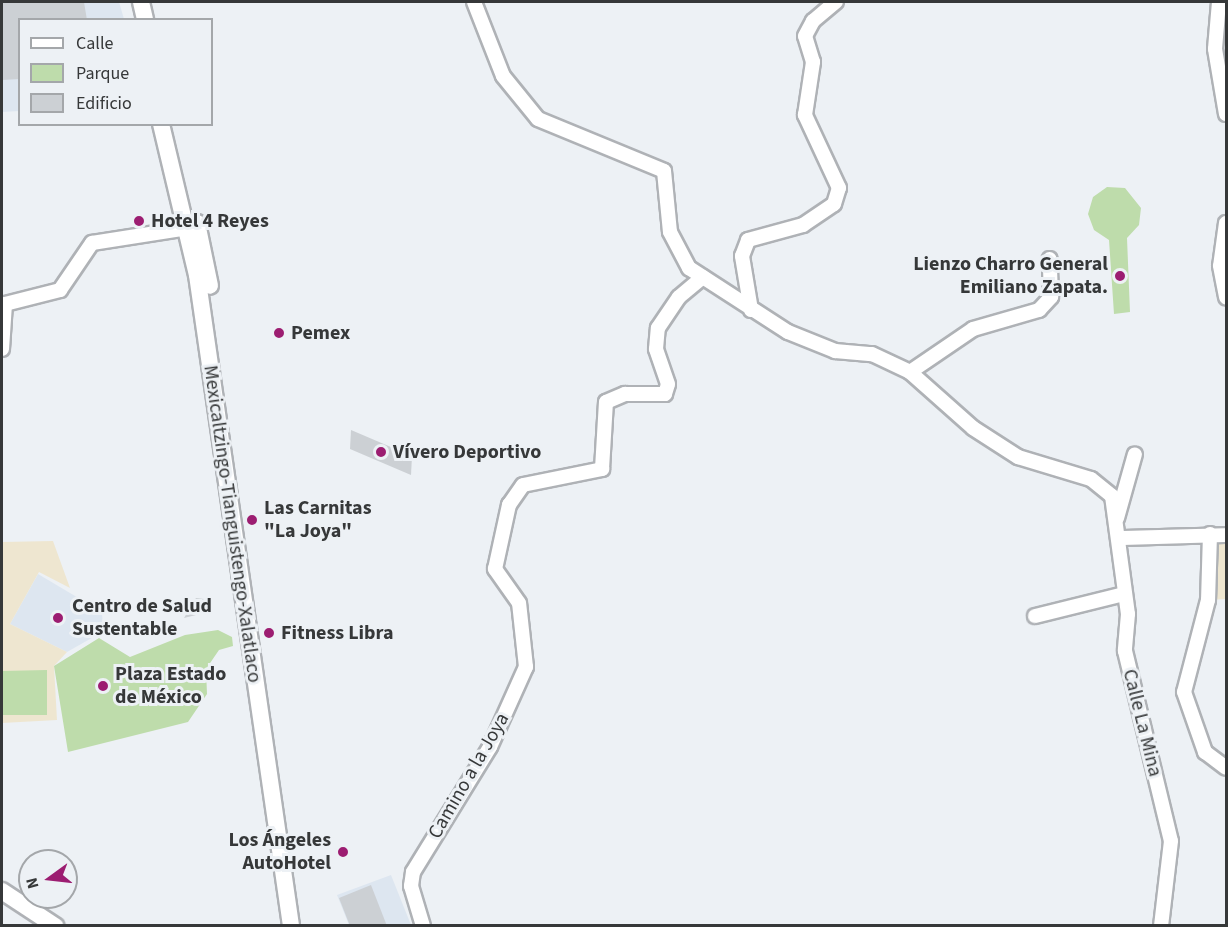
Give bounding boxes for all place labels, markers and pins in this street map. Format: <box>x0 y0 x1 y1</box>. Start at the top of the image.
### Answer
place label: Hotel 4 Reyes <box>151 209 269 233</box>
marker: Hotel 4 Reyes <box>132 214 146 228</box>
place label: Lienzo Charro General Emiliano Zapata. <box>913 252 1108 299</box>
marker: Lienzo Charro General Emiliano Zapata. <box>1113 269 1127 283</box>
place label: Pemex <box>291 321 350 345</box>
marker: Pemex <box>272 326 286 340</box>
place label: Vívero Deportivo <box>393 440 541 464</box>
marker: Vívero Deportivo <box>374 445 388 459</box>
place label: Las Carnitas "La Joya" <box>264 496 372 543</box>
marker: Las Carnitas "La Joya" <box>245 513 259 527</box>
place label: Centro de Salud Sustentable <box>72 594 212 641</box>
marker: Centro de Salud Sustentable <box>49 609 67 627</box>
place label: Fitness Libra <box>281 621 393 645</box>
marker: Fitness Libra <box>262 626 276 640</box>
place label: Plaza Estado de México <box>115 662 226 709</box>
marker: Plaza Estado de México <box>96 679 110 693</box>
place label: Los Ángeles AutoHotel <box>229 828 331 875</box>
marker: Los Ángeles AutoHotel <box>336 845 350 859</box>

